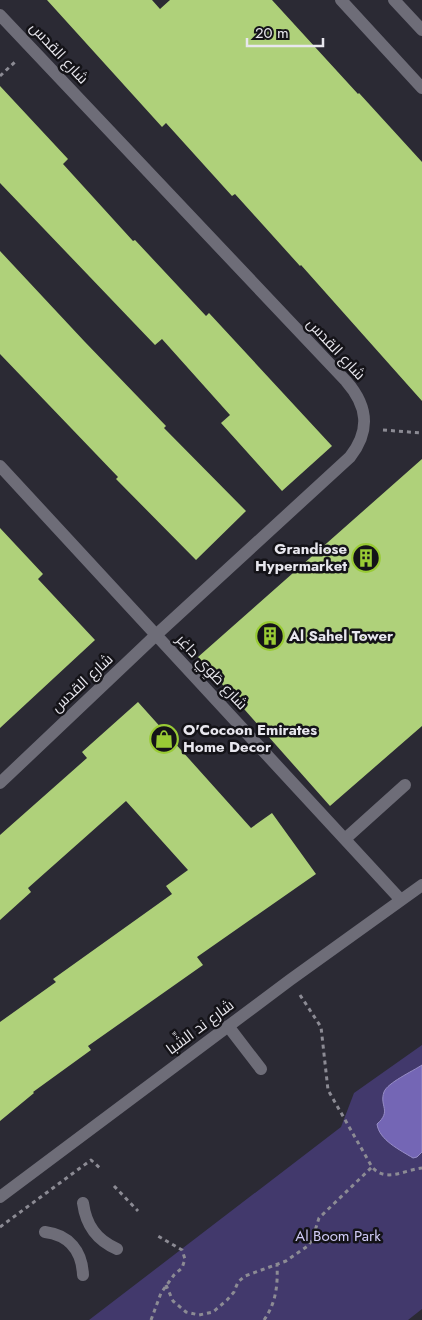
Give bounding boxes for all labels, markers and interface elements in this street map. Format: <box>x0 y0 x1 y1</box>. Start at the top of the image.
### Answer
scale bar <box>247 15 323 47</box>
street label: شارع القدس <box>25 17 93 89</box>
text: 20 m <box>255 22 289 44</box>
street label: شارع القدس <box>302 313 370 385</box>
place label: Grandiose Hypermarket <box>255 538 347 577</box>
building icon: Grandiose Hypermarket <box>351 543 381 573</box>
building icon: Al Sahel Tower <box>255 621 285 651</box>
place label: Al Sahel Tower <box>288 625 394 647</box>
street label: شارع طَوِي داغِر <box>170 629 253 715</box>
street label: شارع القدس <box>46 649 118 717</box>
place label: O'Cocoon Emirates Home Decor <box>183 719 317 758</box>
shop icon: O'Cocoon Emirates Home Decor <box>149 724 179 754</box>
street label: شارع ند الشِّبا <box>161 993 239 1060</box>
park label: Al Boom Park <box>295 1225 381 1247</box>

